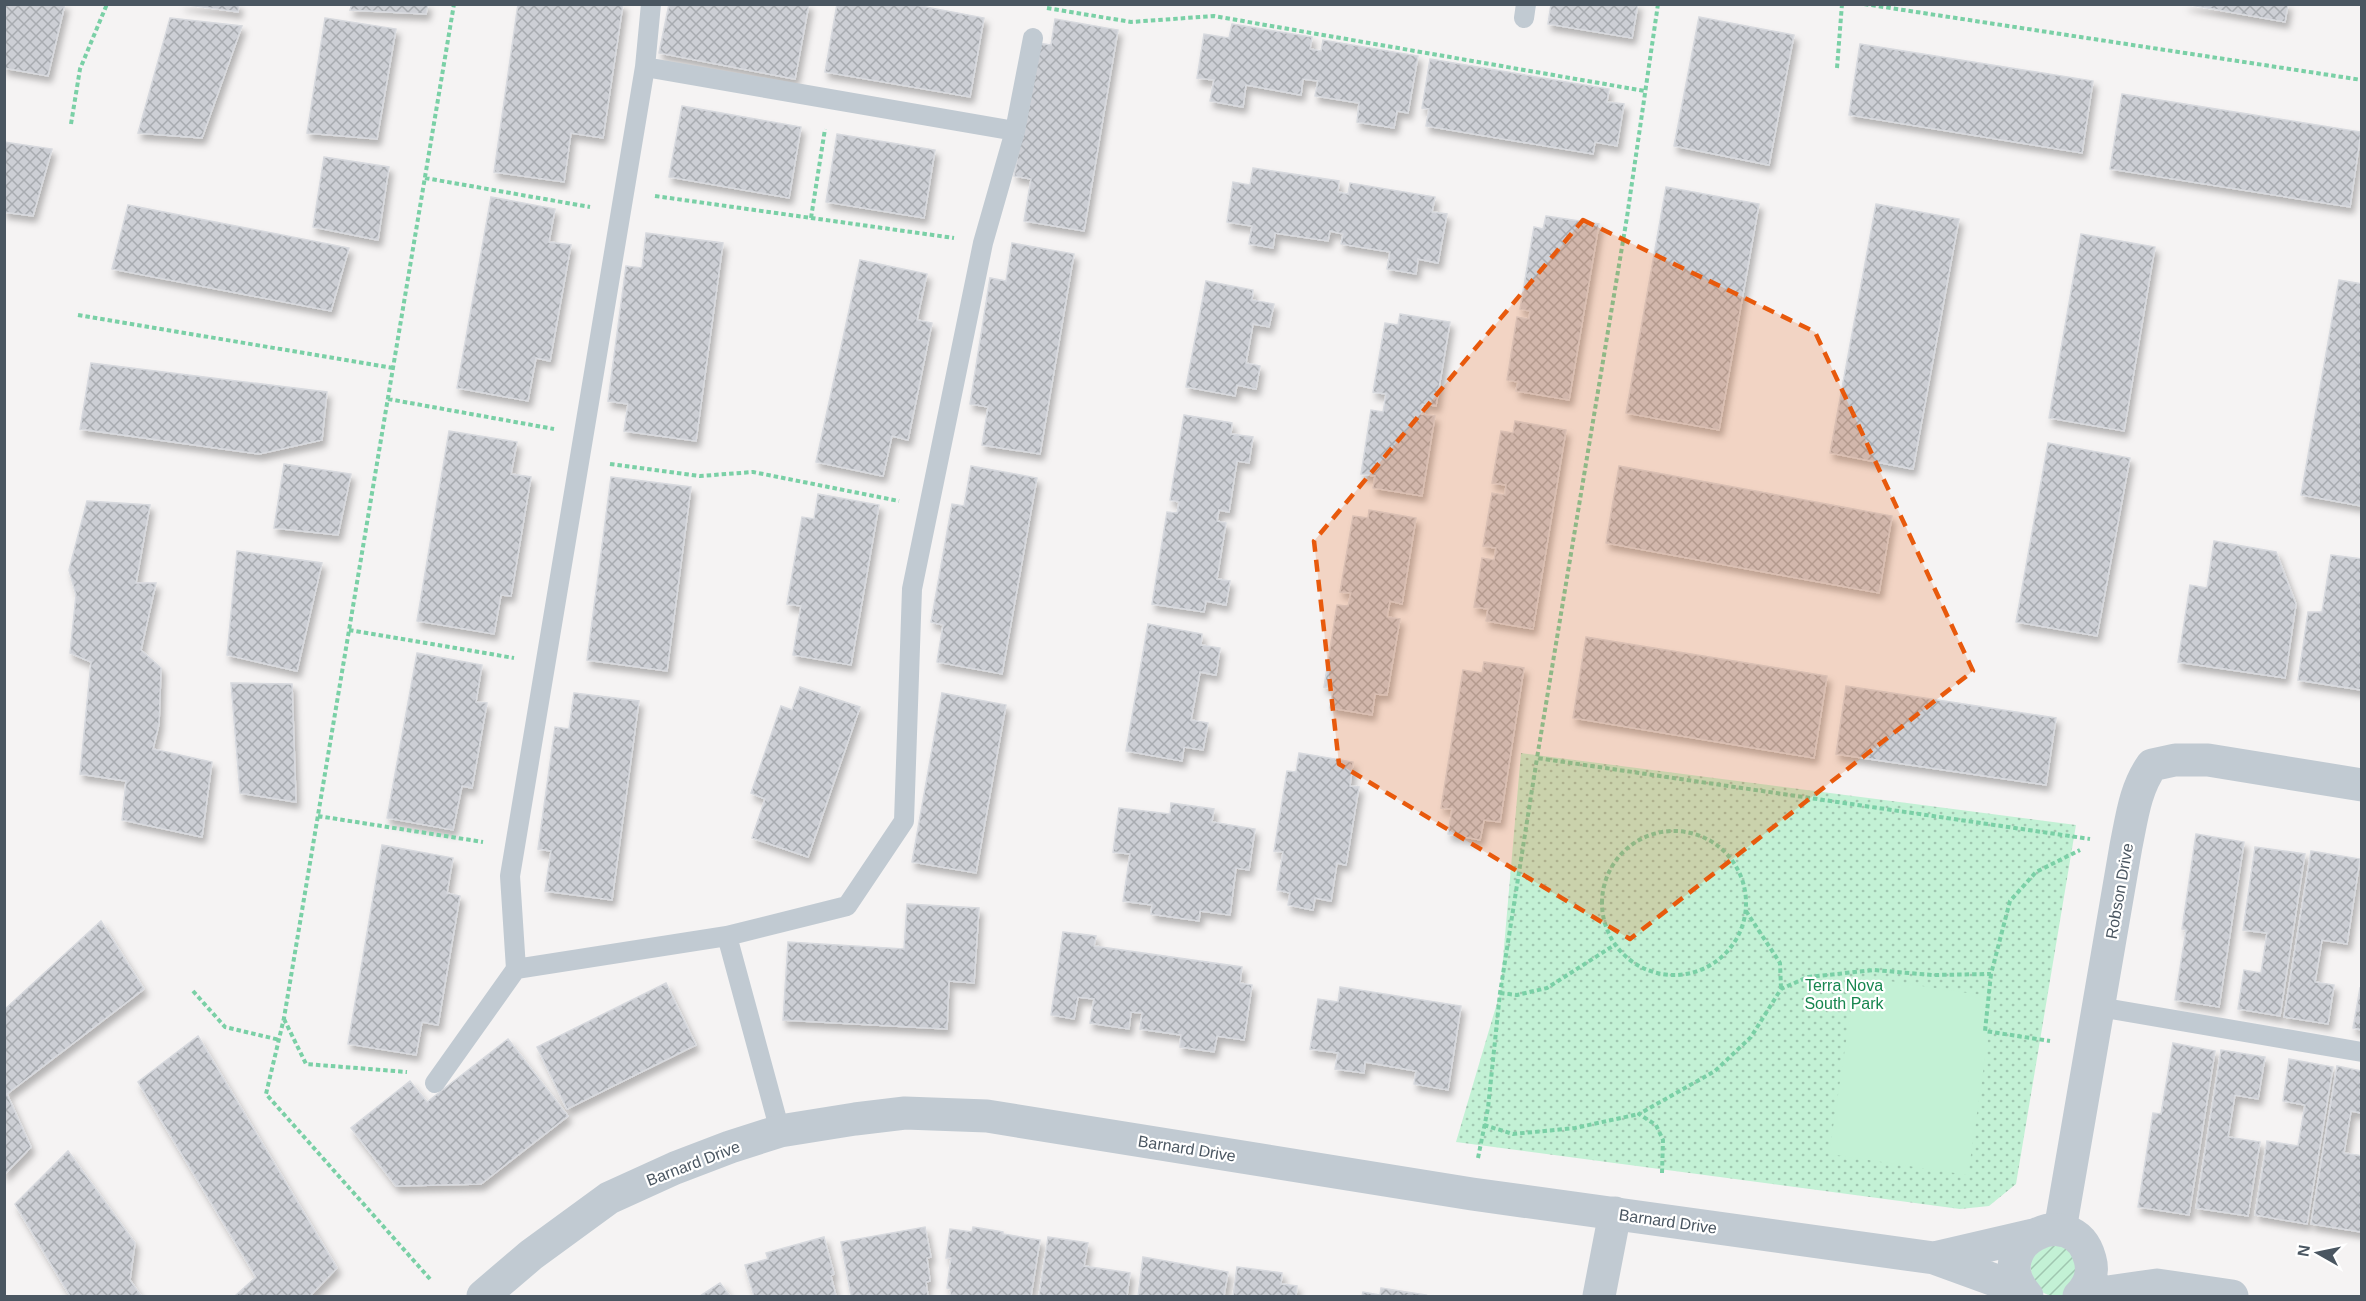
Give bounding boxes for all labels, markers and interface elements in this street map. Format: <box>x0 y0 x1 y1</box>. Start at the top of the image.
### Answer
street label: Robson Drive <box>2103 842 2136 940</box>
park label: Terra Nova South Park <box>1804 977 1885 1012</box>
street label: Barnard Drive <box>1137 1132 1237 1165</box>
street label: Barnard Drive <box>644 1138 742 1189</box>
street label: Barnard Drive <box>1618 1206 1718 1237</box>
north arrow <box>2288 1223 2348 1283</box>
text: N <box>2294 1244 2313 1258</box>

